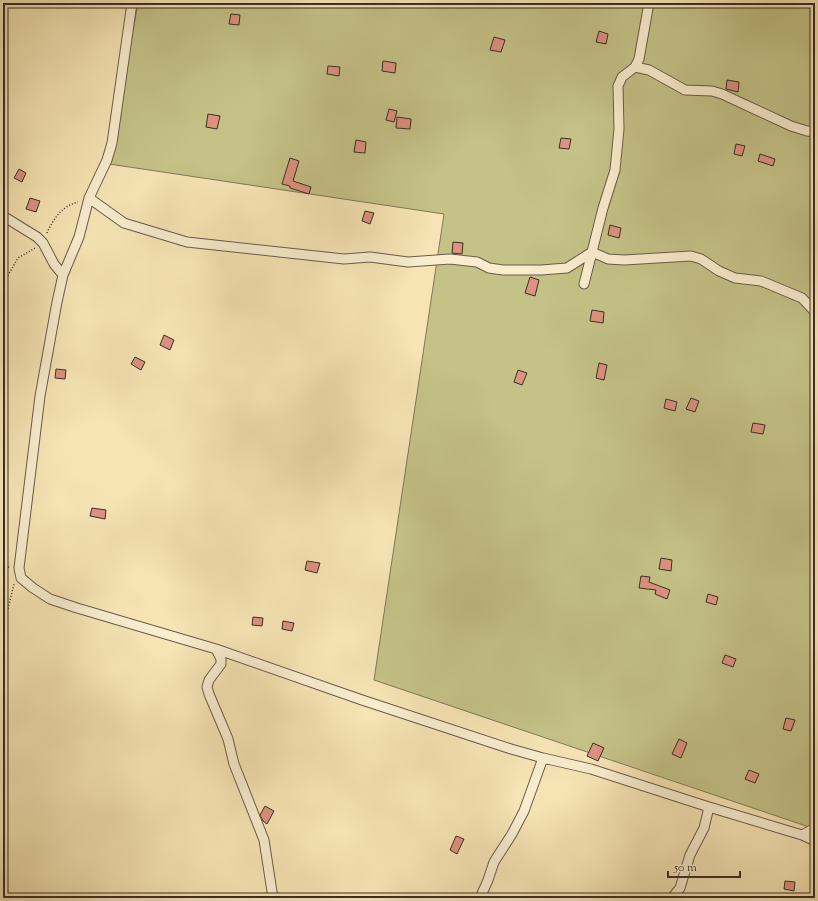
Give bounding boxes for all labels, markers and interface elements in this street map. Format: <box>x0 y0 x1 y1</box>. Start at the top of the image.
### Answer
scale bar <box>668 853 740 879</box>
text: 50 m <box>673 859 697 877</box>

